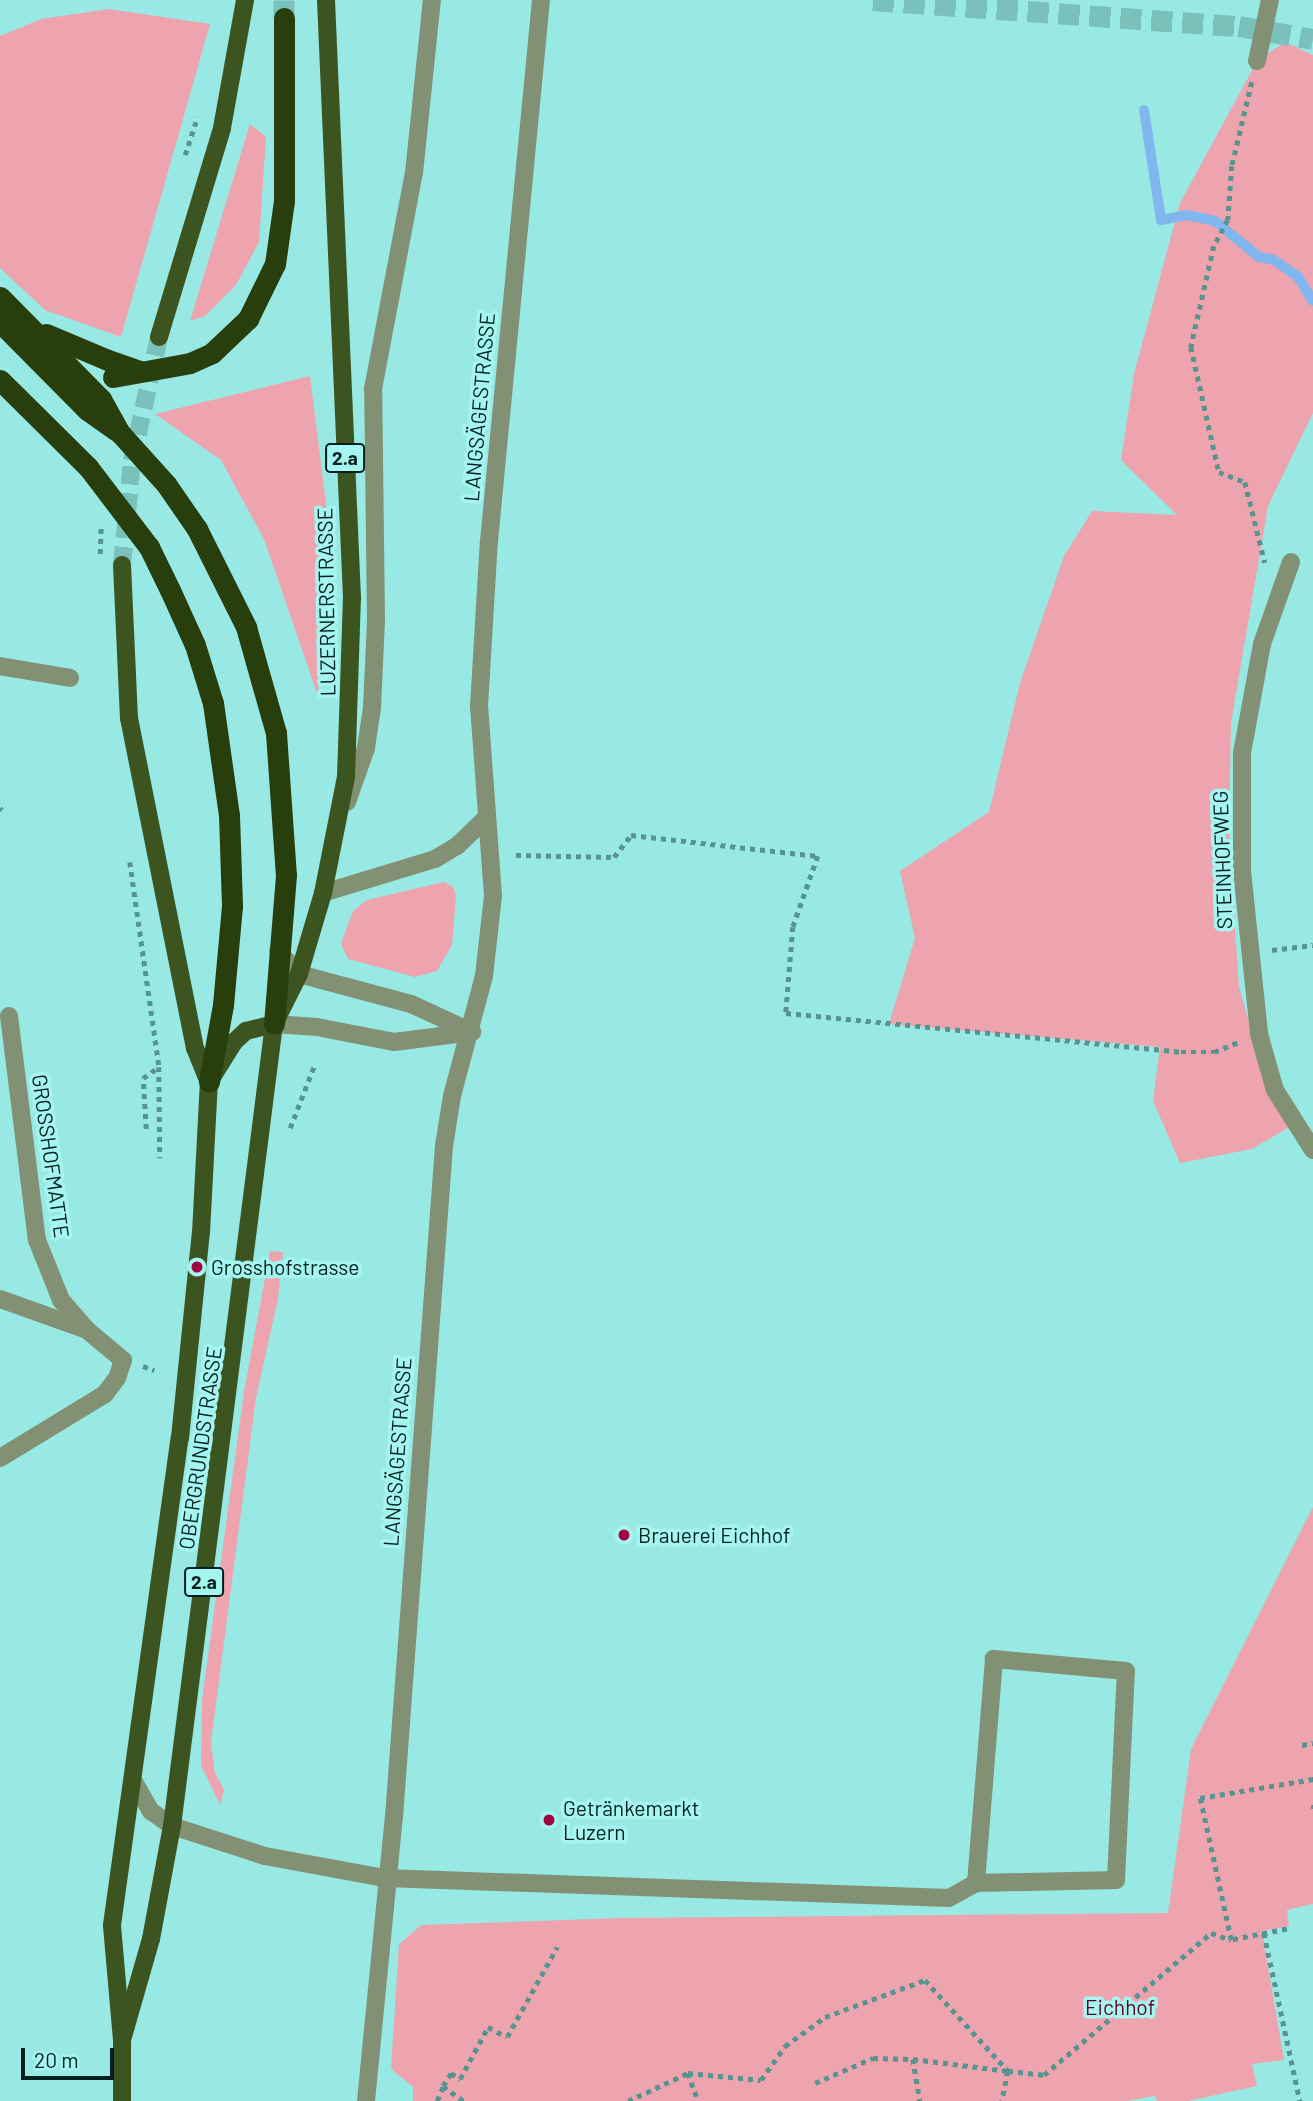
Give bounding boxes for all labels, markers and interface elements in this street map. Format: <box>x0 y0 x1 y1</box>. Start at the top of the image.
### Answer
street label: LANGSÄGESTRASSE <box>458 311 500 503</box>
road number: 2.a <box>324 442 366 474</box>
street label: LUZERNERSTRASSE <box>312 507 340 697</box>
street label: STEINHOFWEG <box>1207 790 1237 930</box>
street label: GROSSHOFMATTE <box>27 1073 75 1239</box>
place label: Grosshofstrasse <box>211 1254 359 1280</box>
marker: Grosshofstrasse <box>189 1259 205 1275</box>
street label: OBERGRUNDSTRASSE <box>173 1345 227 1551</box>
street label: LANGSÄGESTRASSE <box>378 1357 416 1547</box>
place label: Brauerei Eichhof <box>638 1522 790 1548</box>
marker: Brauerei Eichhof <box>616 1527 632 1543</box>
road number: 2.a <box>183 1566 225 1598</box>
place label: Getränkemarkt Luzern <box>563 1795 699 1845</box>
marker: Getränkemarkt Luzern <box>541 1812 557 1828</box>
park label: Eichhof <box>1085 1994 1155 2020</box>
scale bar <box>24 2035 117 2078</box>
text: 20 m <box>34 2047 79 2072</box>

